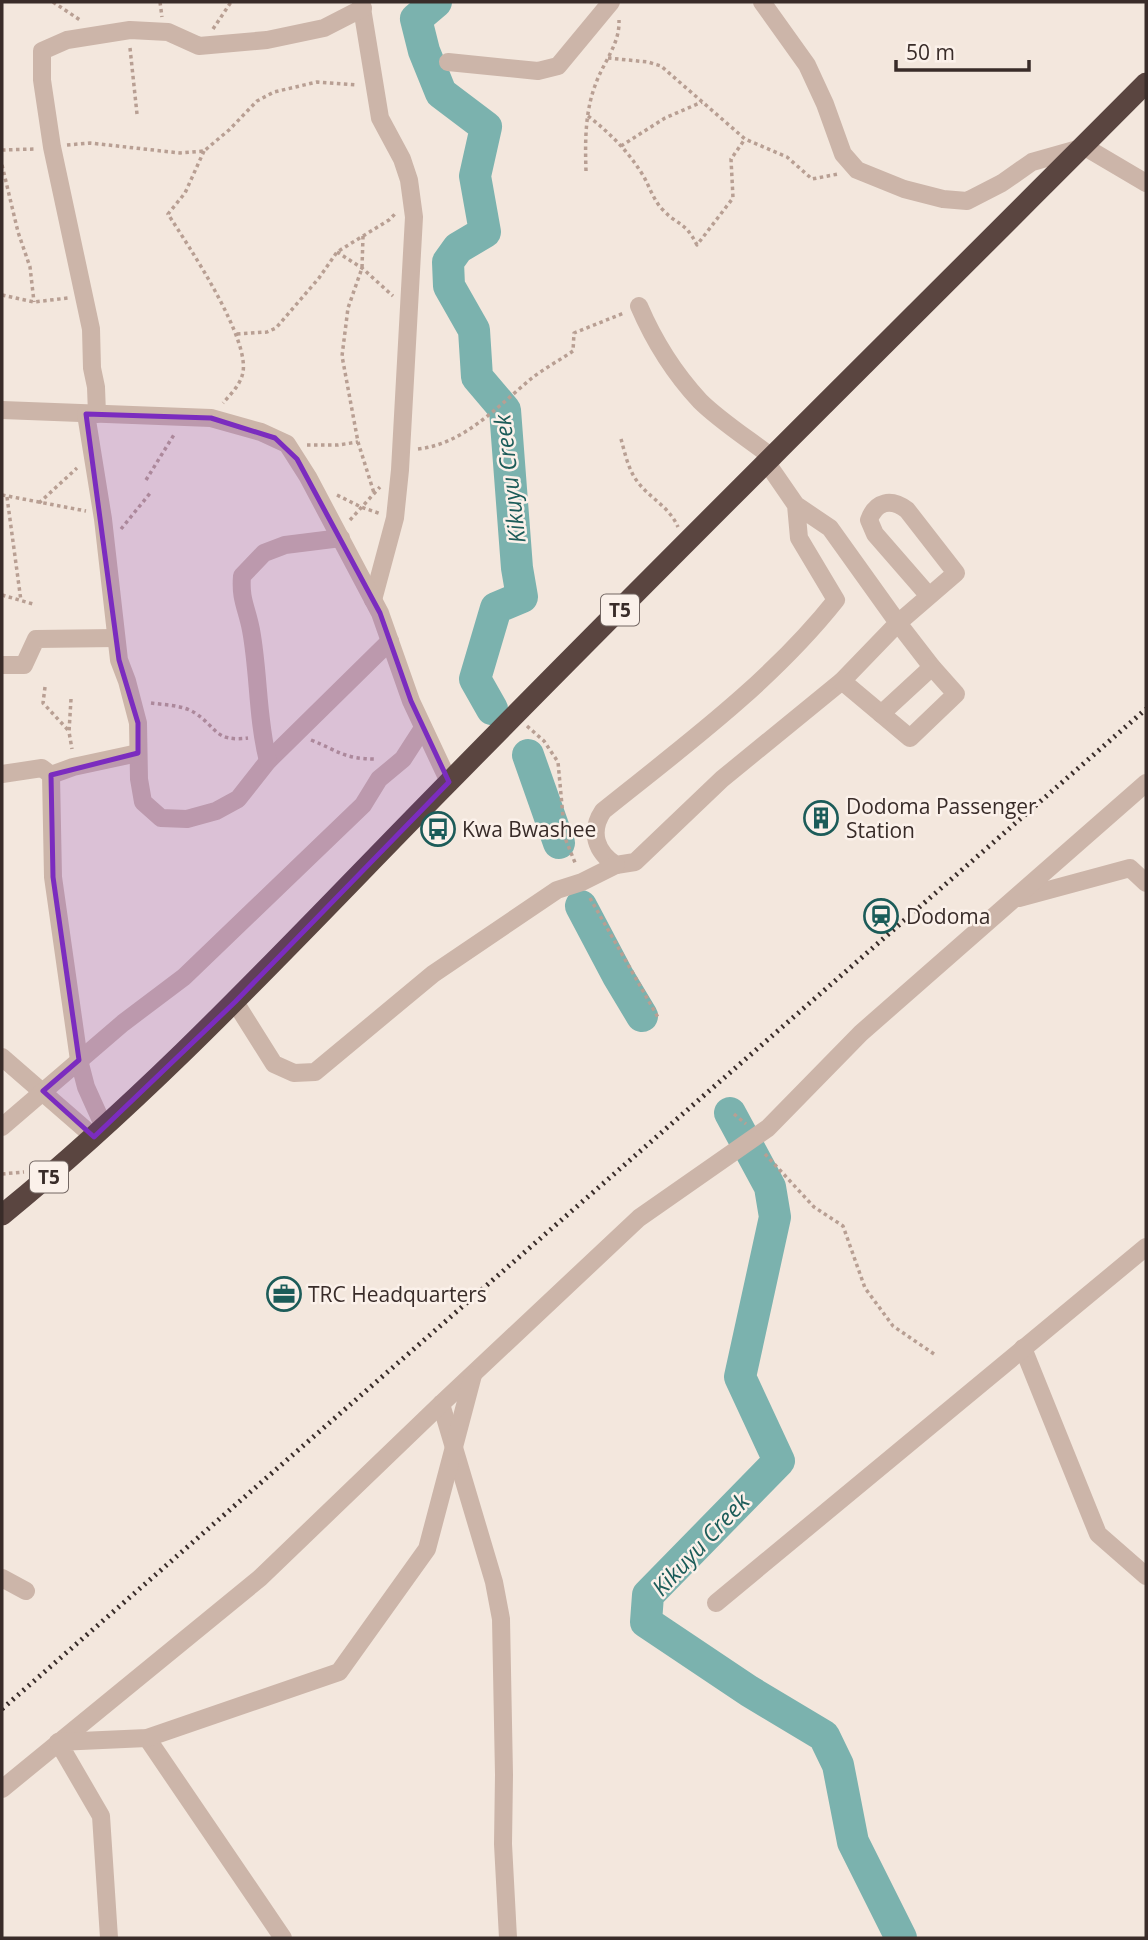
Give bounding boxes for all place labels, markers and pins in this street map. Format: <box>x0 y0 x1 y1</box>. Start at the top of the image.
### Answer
place label: Dodoma Passenger Station <box>846 792 1037 844</box>
building icon: Dodoma Passenger Station <box>802 799 840 837</box>
bus stop icon: Kwa Bwashee <box>419 810 457 848</box>
place label: Kwa Bwashee <box>462 815 596 843</box>
station icon: Dodoma <box>862 897 900 935</box>
place label: Dodoma <box>906 902 990 930</box>
office icon: TRC Headquarters <box>265 1275 303 1313</box>
place label: TRC Headquarters <box>308 1280 487 1308</box>

